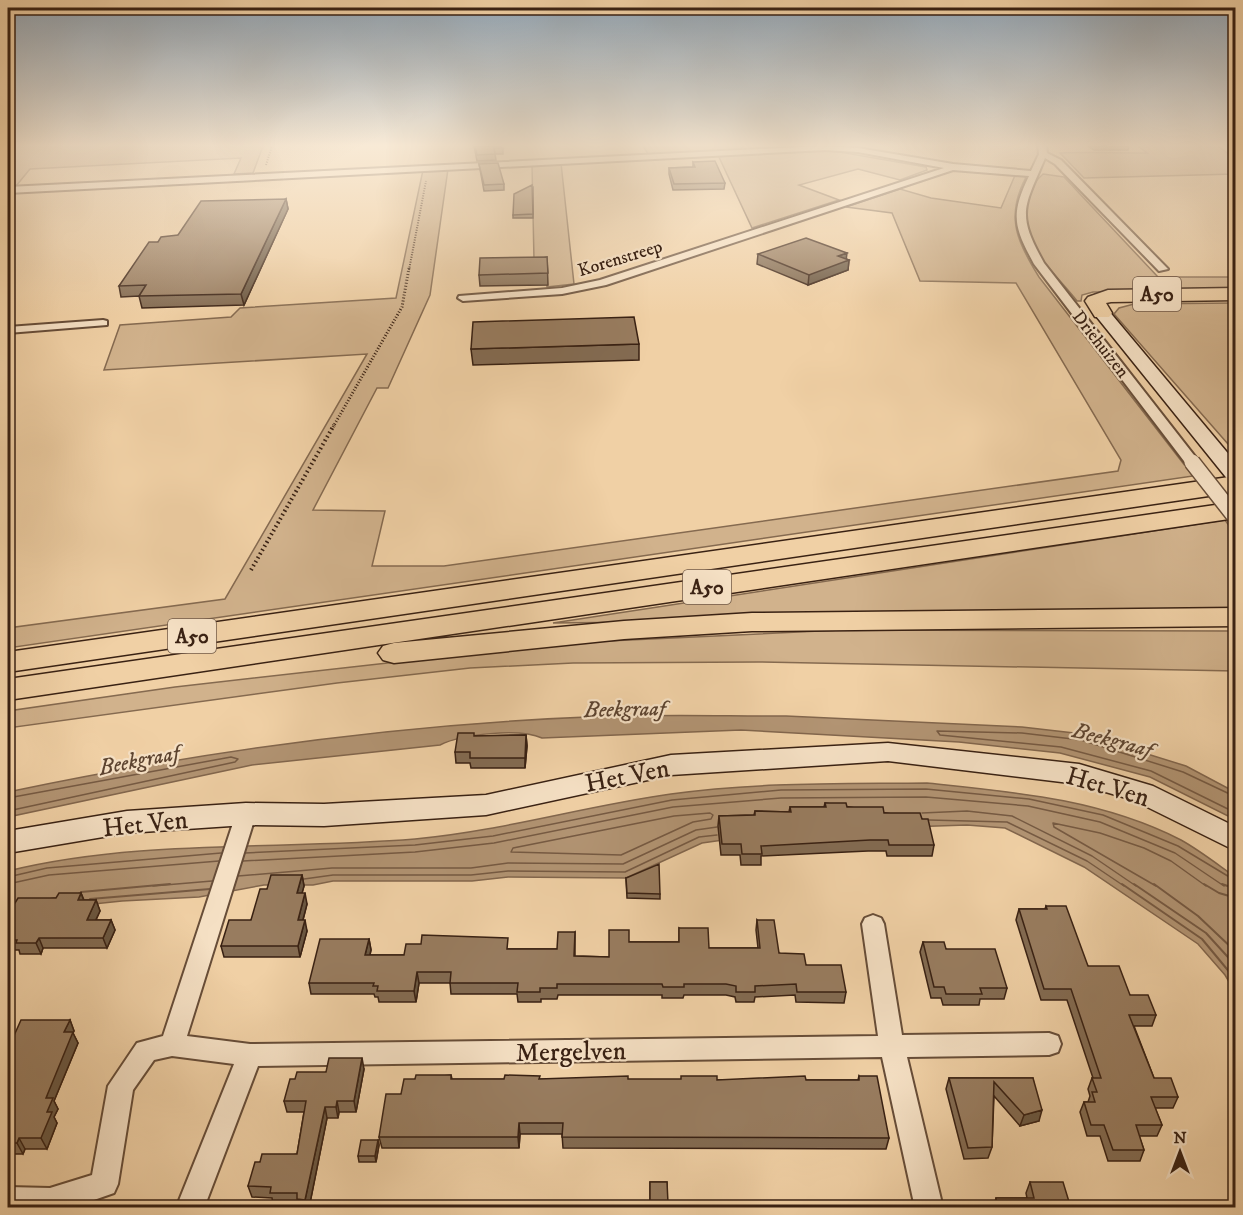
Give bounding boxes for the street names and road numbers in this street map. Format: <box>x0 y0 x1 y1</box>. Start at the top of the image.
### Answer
street label: Korenstreep <box>575 236 665 282</box>
road number: A50 <box>1133 277 1181 311</box>
street label: Driehuizen <box>1067 307 1134 383</box>
road number: A50 <box>683 570 731 604</box>
road number: A50 <box>168 619 216 653</box>
street label: Het Ven <box>582 752 673 801</box>
street label: Het Ven <box>1062 760 1154 815</box>
street label: Het Ven <box>101 804 190 845</box>
street label: Mergelven <box>515 1035 627 1070</box>

